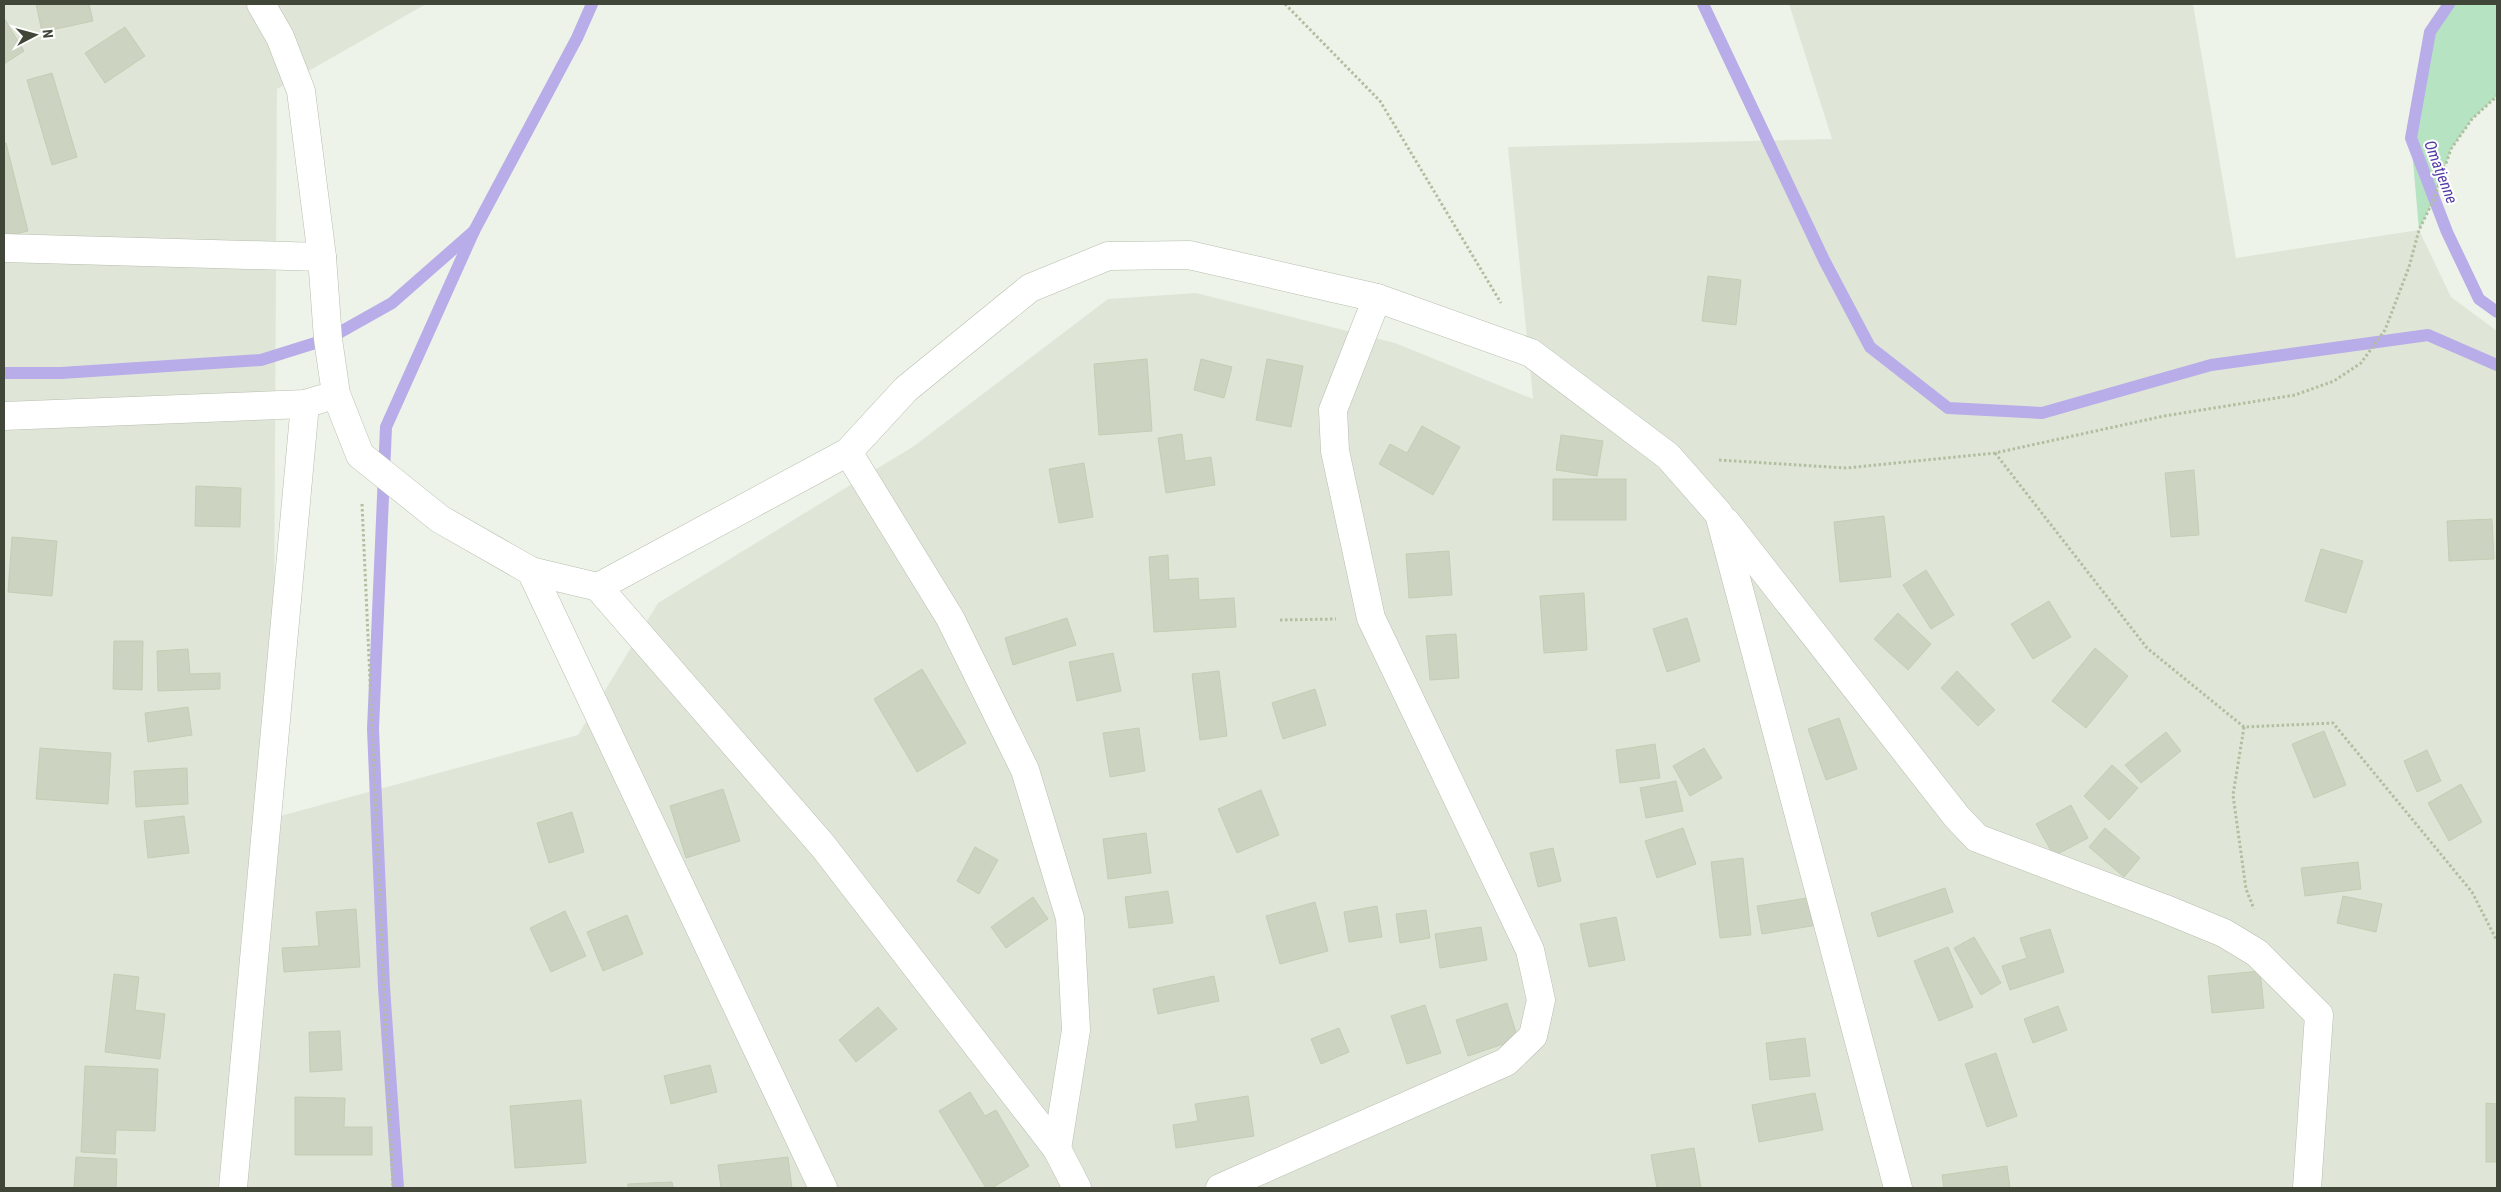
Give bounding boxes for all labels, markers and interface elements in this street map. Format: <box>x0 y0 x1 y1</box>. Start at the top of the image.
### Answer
north arrow <box>10 10 60 60</box>
text: N <box>40 29 56 39</box>
water label: Omatjenne <box>2420 138 2462 206</box>

